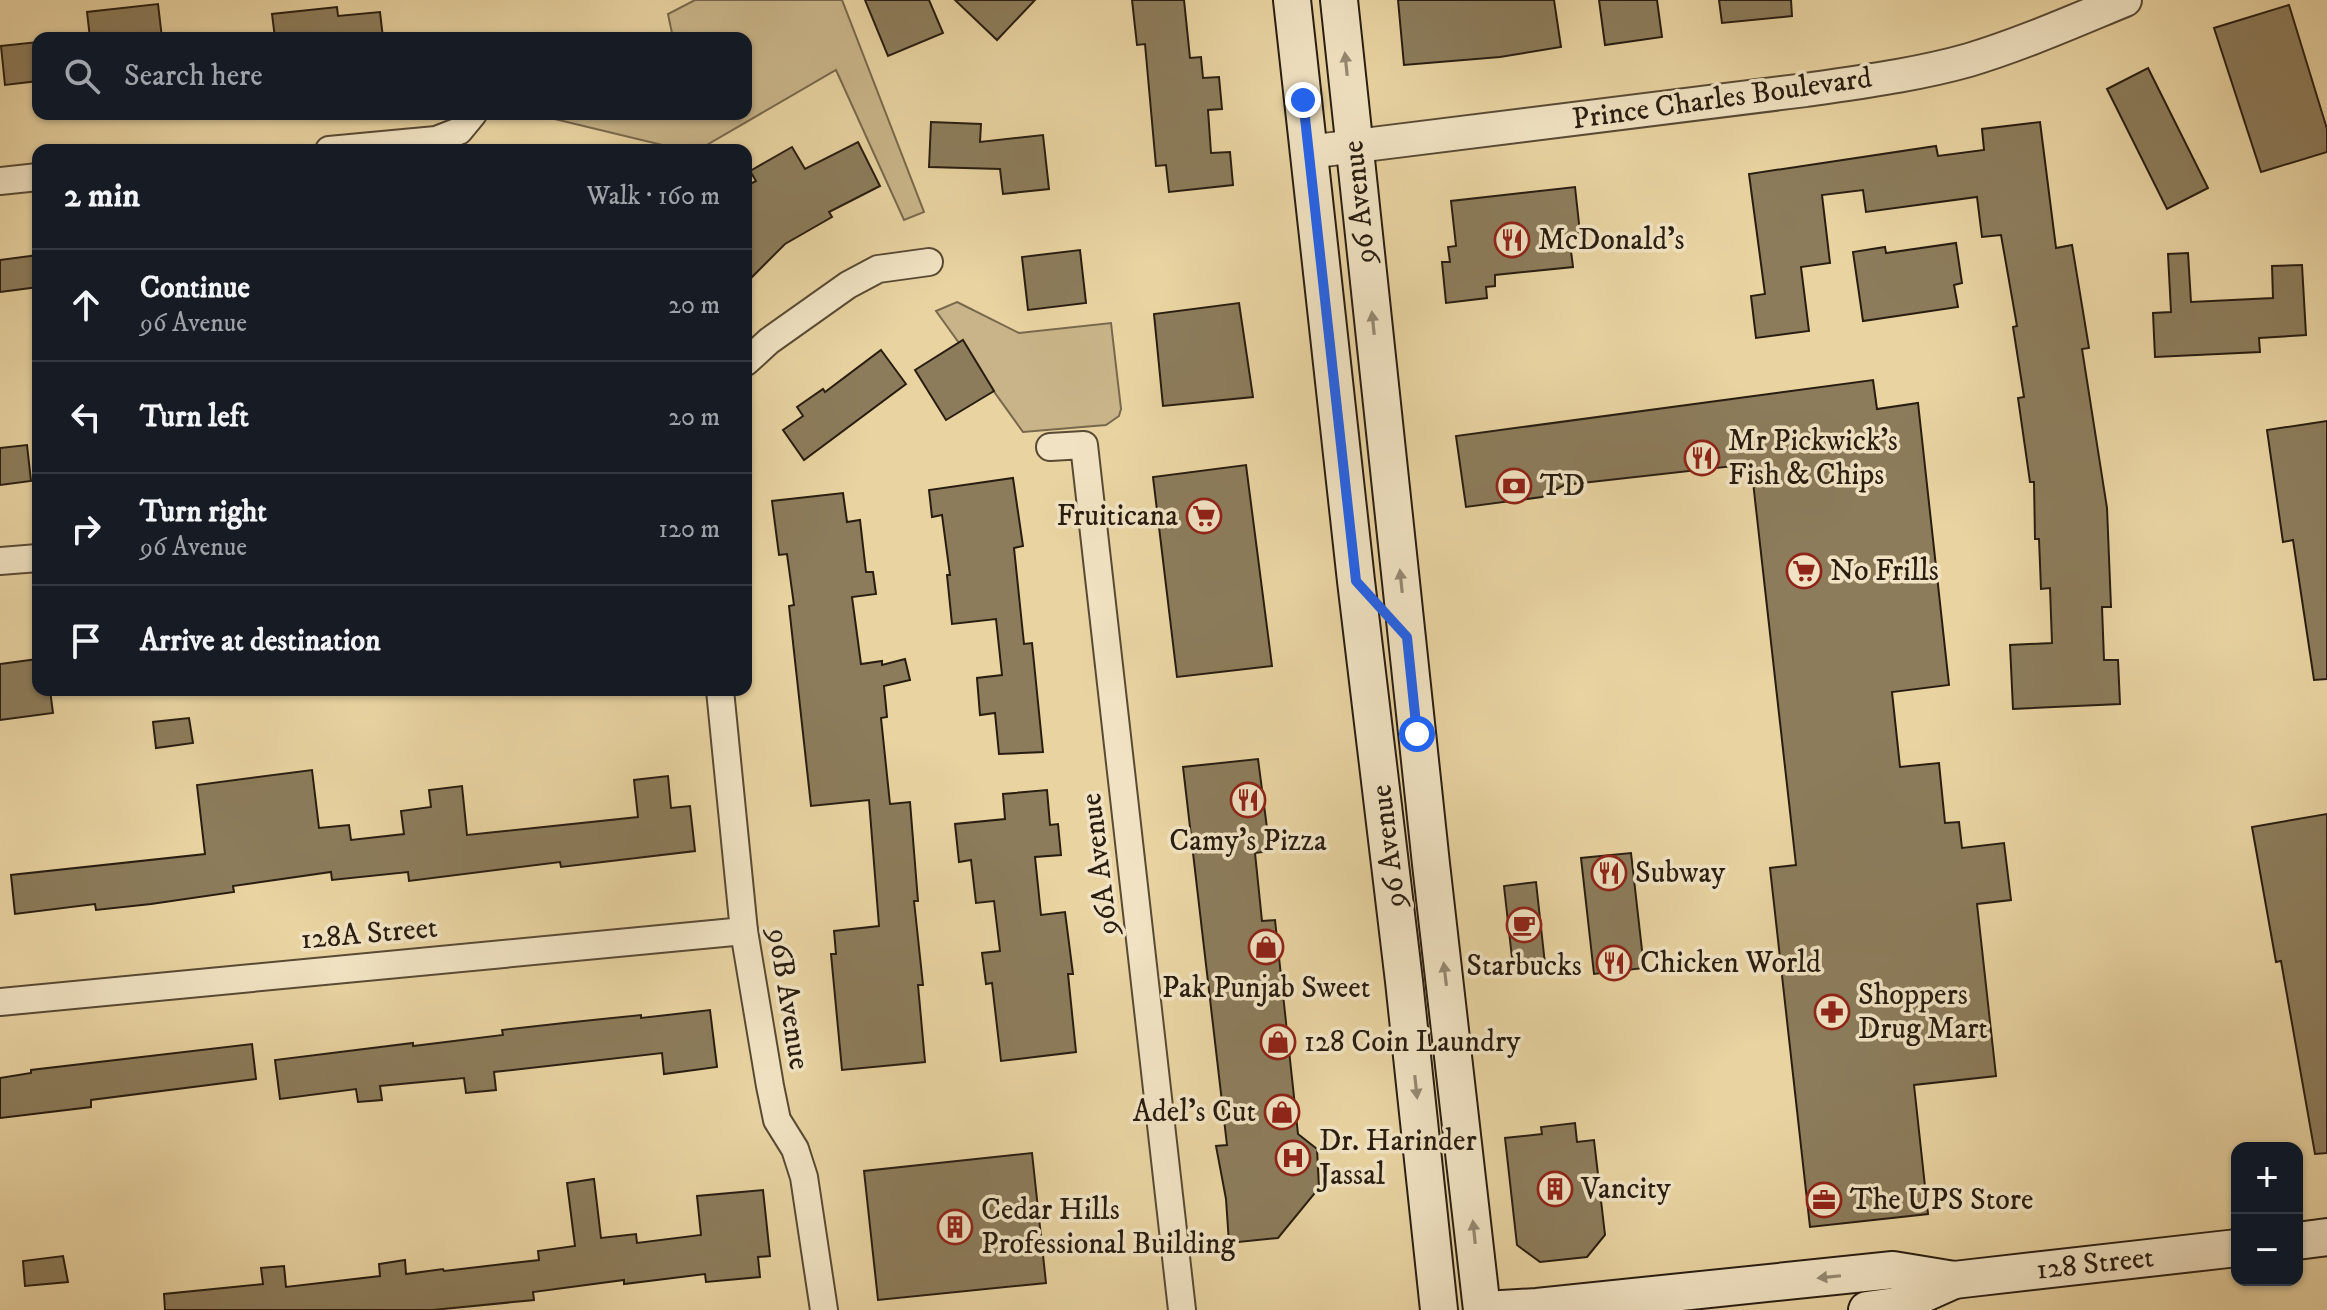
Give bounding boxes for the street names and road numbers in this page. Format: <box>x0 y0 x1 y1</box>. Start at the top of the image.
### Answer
street label: Prince Charles Boulevard <box>1570 60 1874 138</box>
street label: 96 Avenue <box>1335 139 1385 267</box>
street label: 96 Avenue <box>1363 782 1415 912</box>
street label: 96A Avenue <box>1073 791 1127 939</box>
street label: 128A Street <box>299 910 439 958</box>
street label: 96B Avenue <box>758 924 817 1072</box>
street label: 128 Street <box>2034 1239 2156 1289</box>

